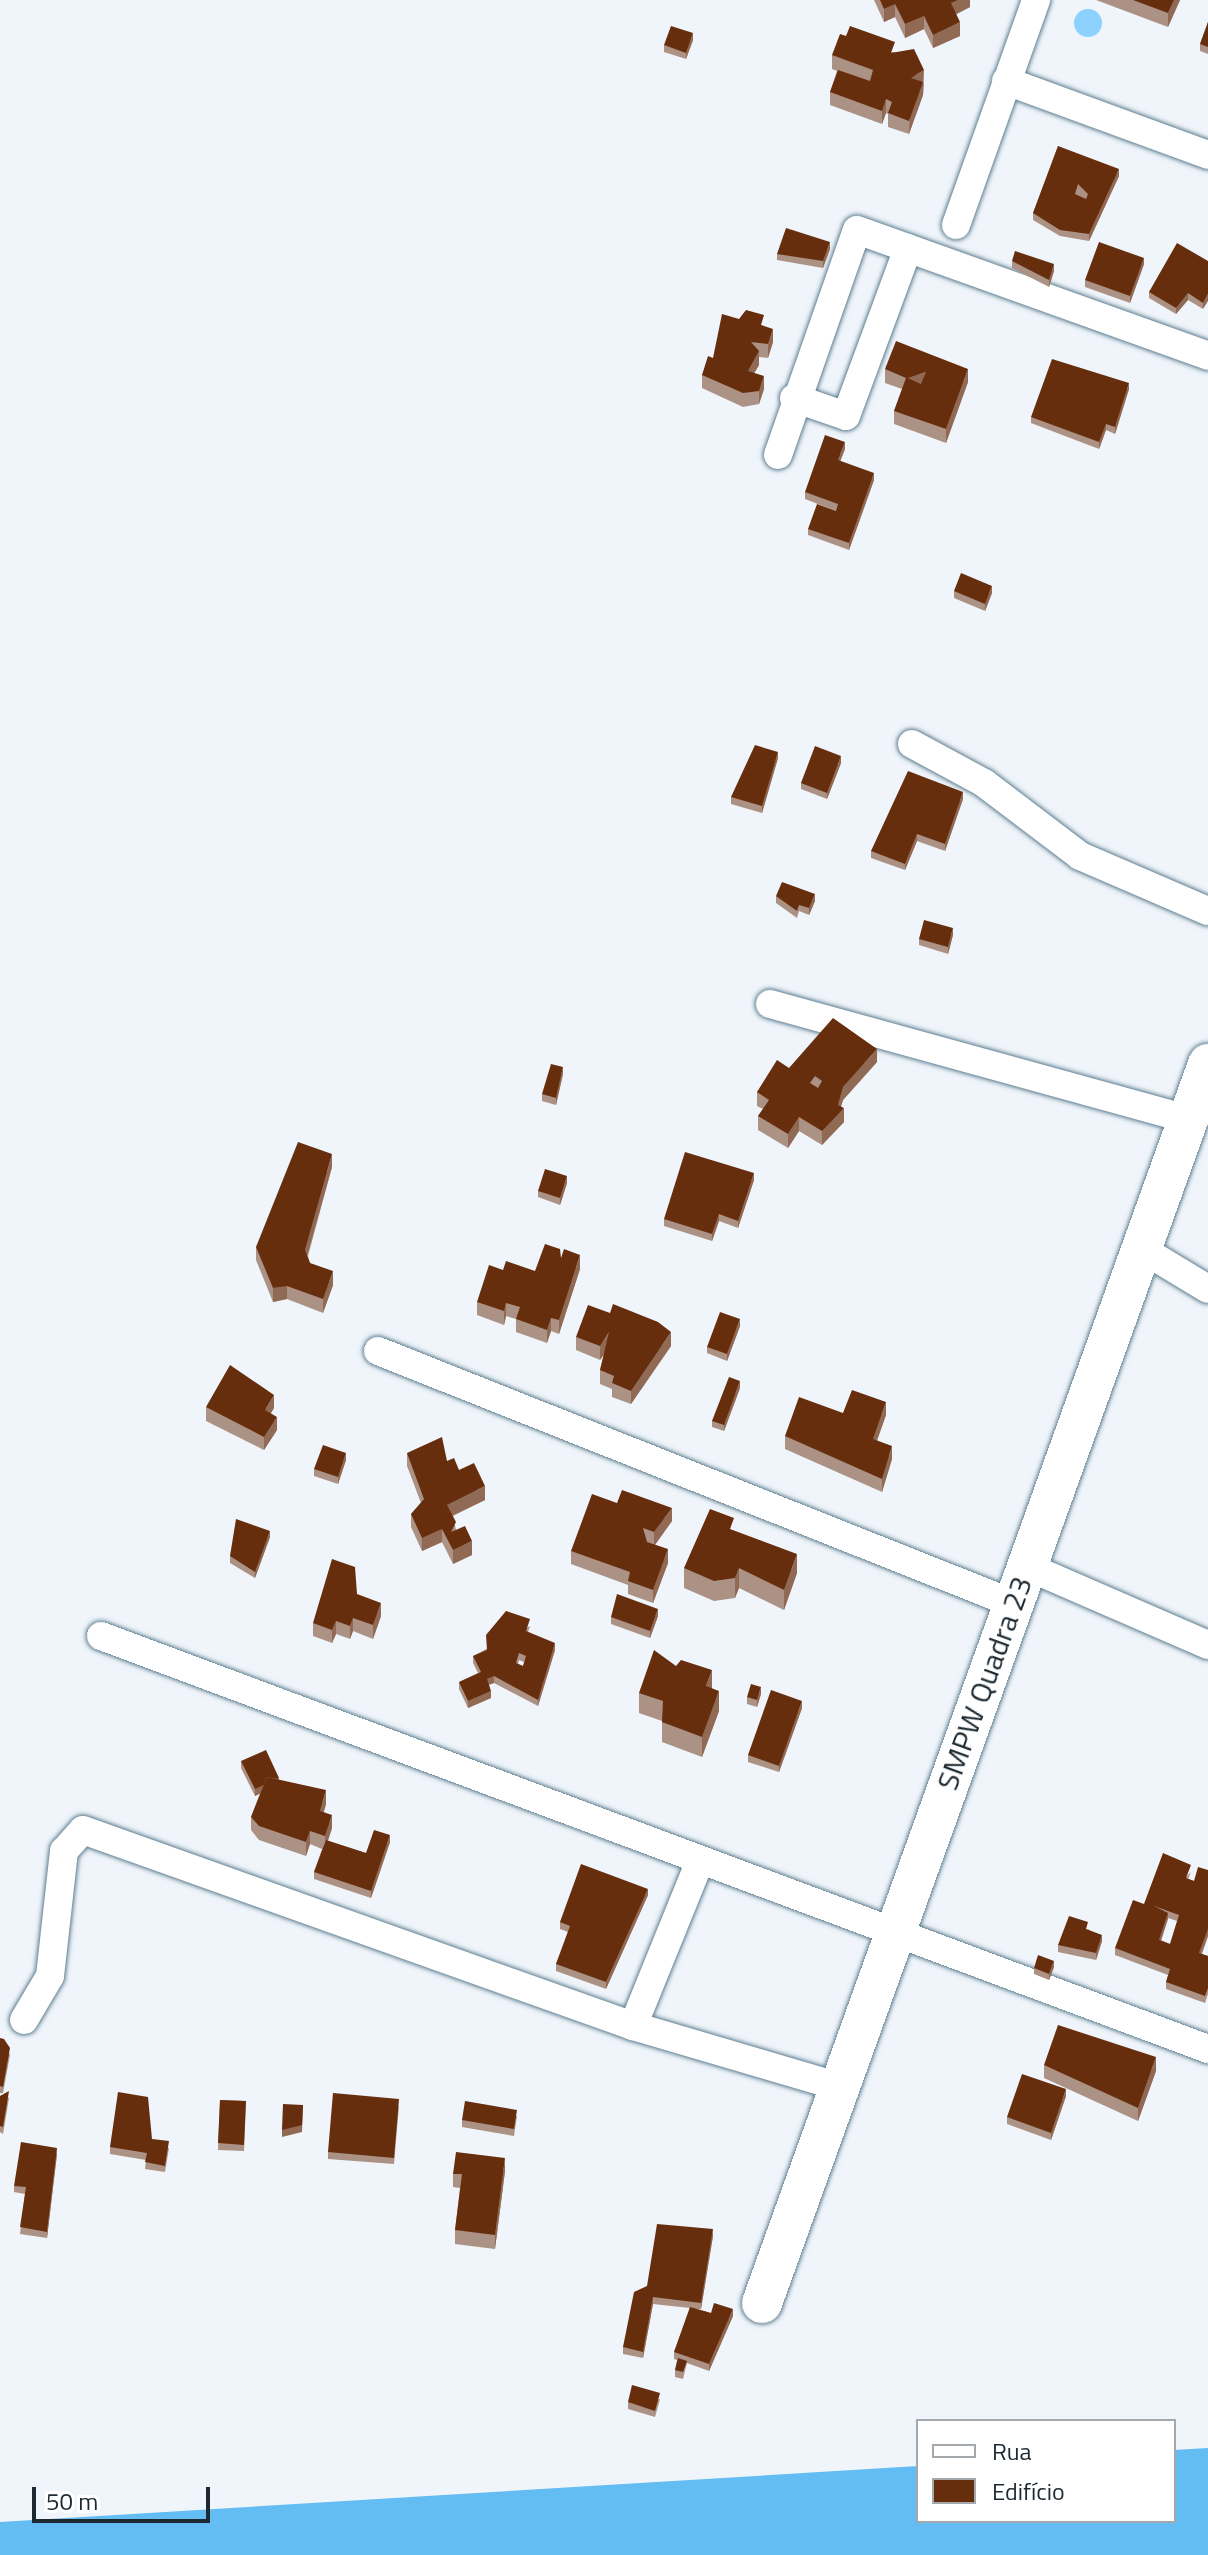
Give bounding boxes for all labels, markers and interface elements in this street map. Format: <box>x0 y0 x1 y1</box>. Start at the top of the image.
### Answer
street label: SMPW Quadra 23 <box>929 1571 1039 1795</box>
legend <box>916 2419 1176 2523</box>
text: Rua <box>992 2433 1031 2469</box>
scale bar <box>36 2471 214 2521</box>
text: Edifício <box>992 2473 1065 2509</box>
text: 50 m <box>46 2483 98 2519</box>

